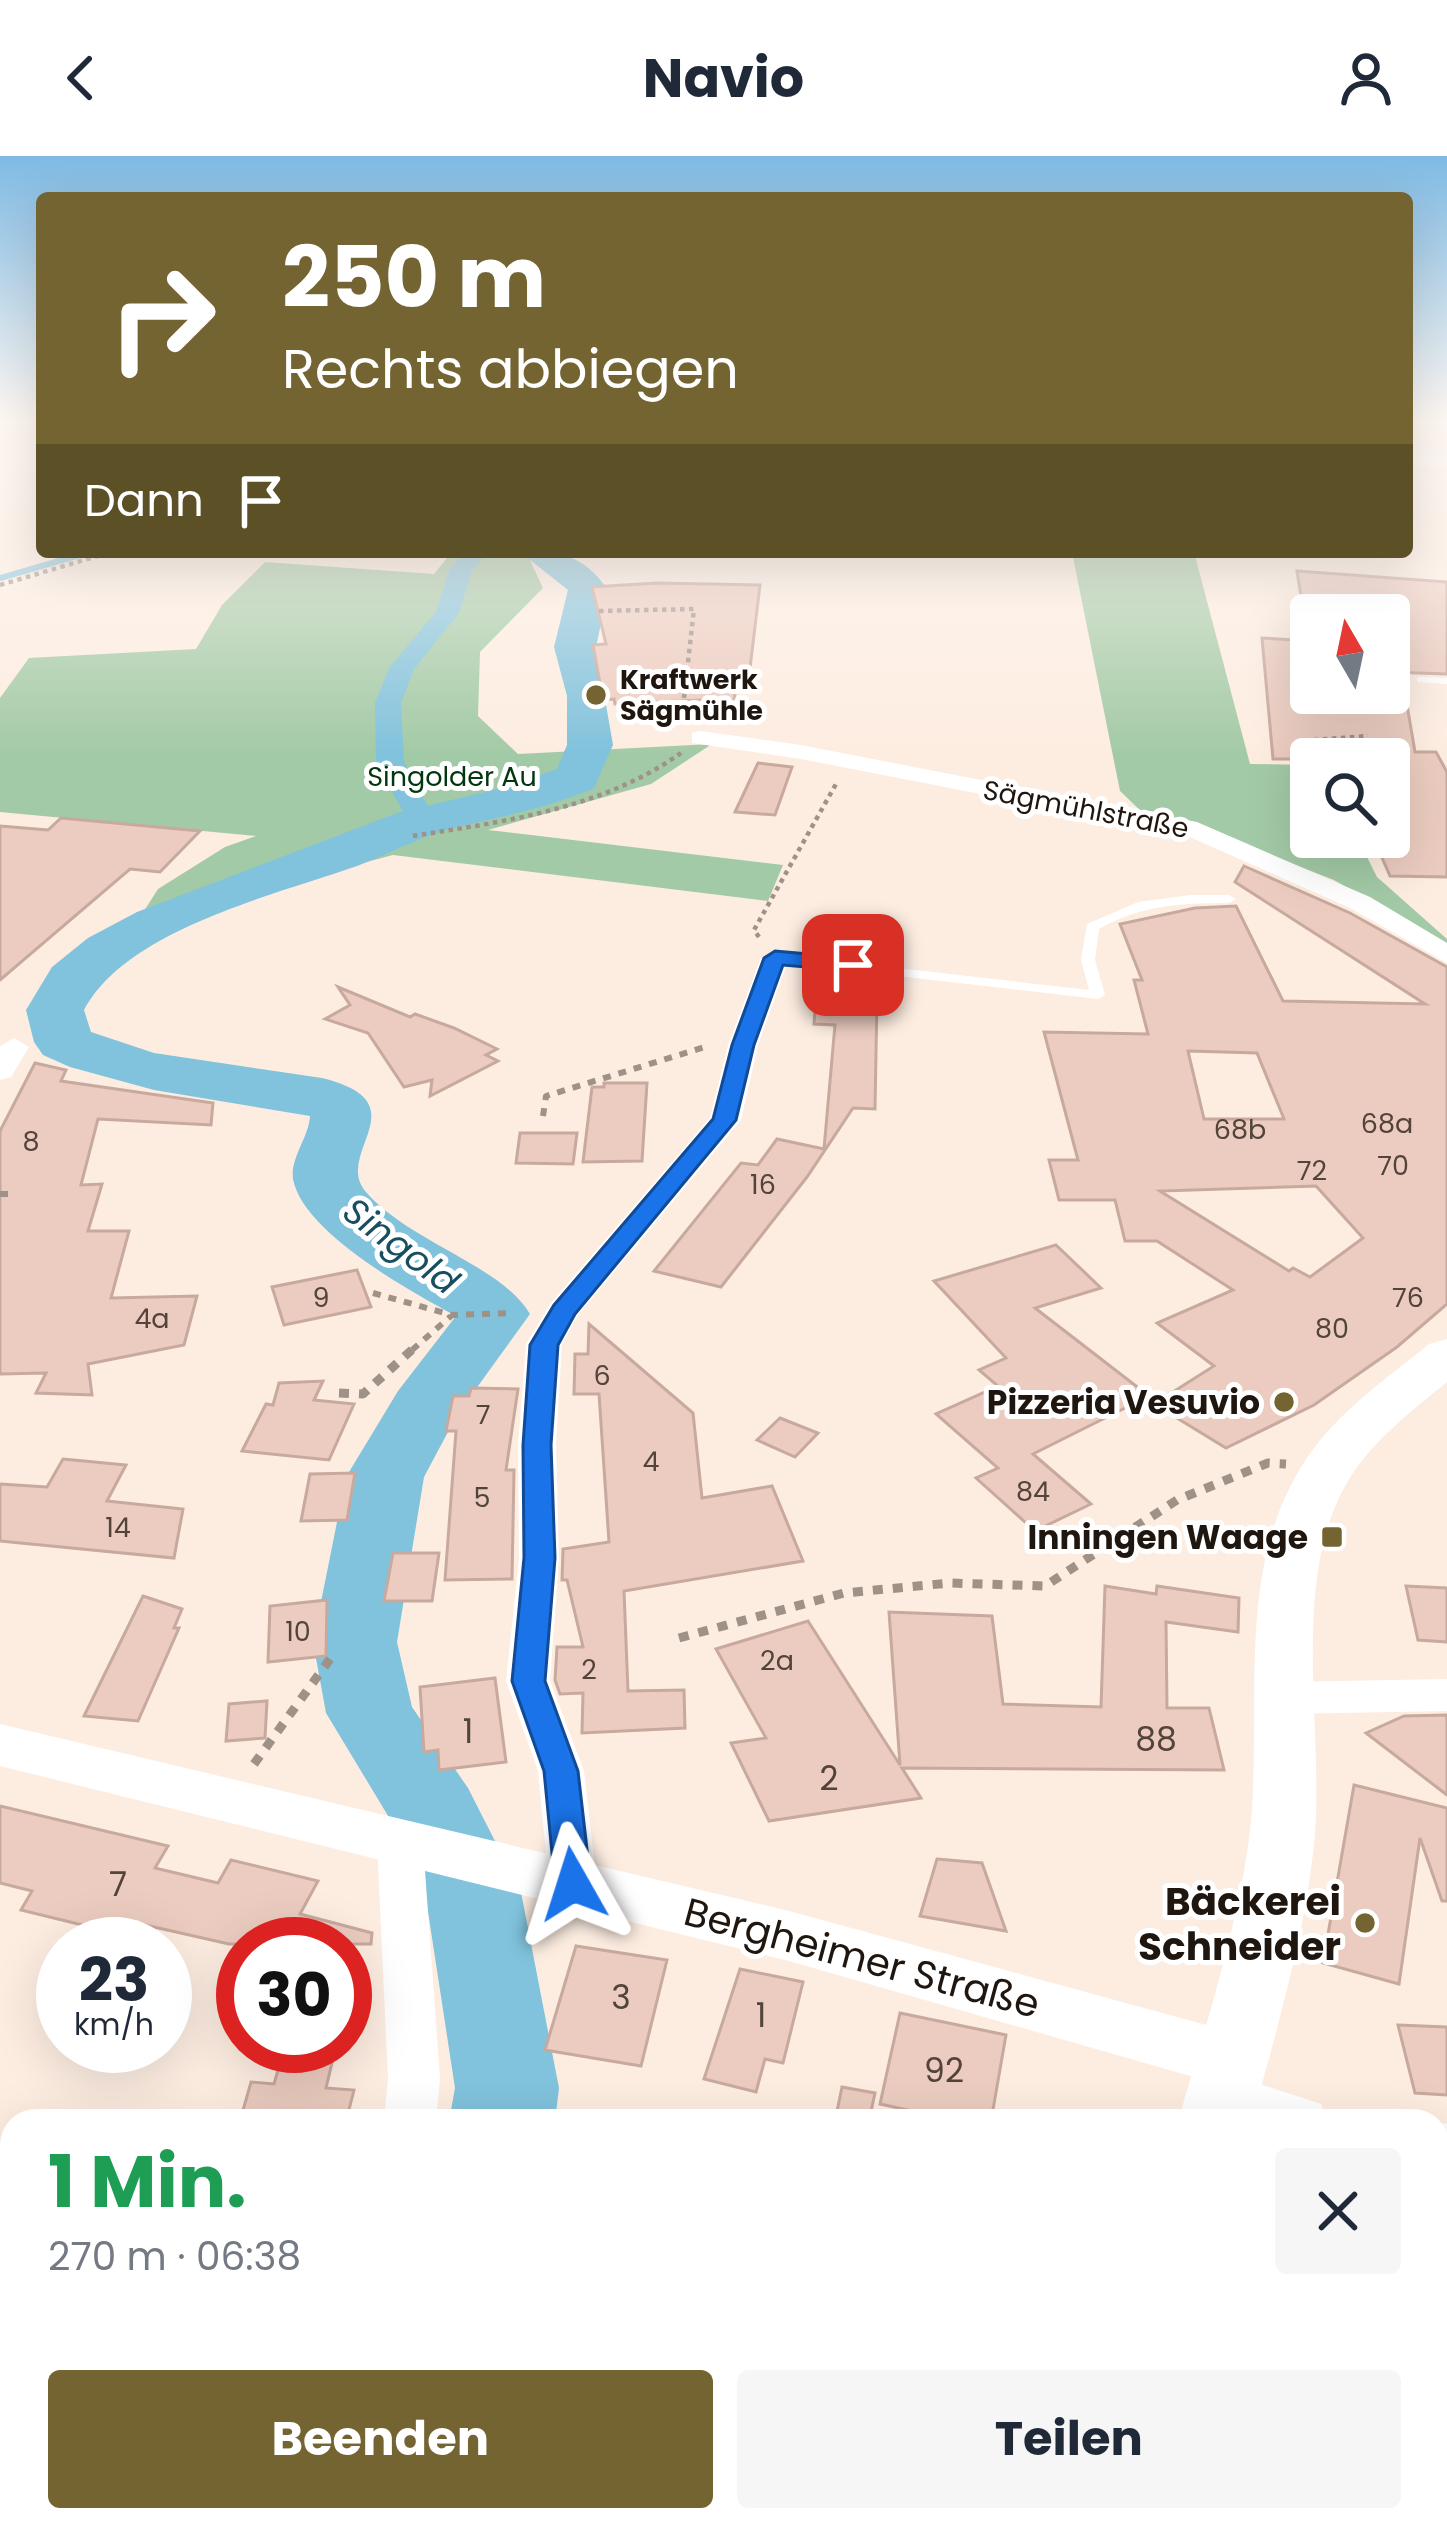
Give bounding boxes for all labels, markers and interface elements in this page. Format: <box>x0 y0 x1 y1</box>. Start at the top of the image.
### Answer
text: Navio <box>643 40 804 116</box>
icon: back <box>48 45 114 111</box>
icon: person <box>1333 45 1399 111</box>
text: 250 m <box>282 219 546 336</box>
icon: right <box>84 240 240 396</box>
text: Rechts abbiegen <box>282 331 739 407</box>
icon: arrive <box>228 468 294 534</box>
text: Dann <box>84 469 204 532</box>
north arrow <box>1290 594 1410 714</box>
map controls <box>1290 594 1410 858</box>
place label: Kraftwerk Sägmühle <box>620 661 763 729</box>
marker: Kraftwerk Sägmühle <box>583 682 609 708</box>
button: search <box>1290 738 1410 858</box>
park label: Singolder Au <box>367 758 537 795</box>
street label: Sägmühlstraße <box>980 771 1192 847</box>
pin <box>802 914 904 1016</box>
icon: arrive <box>820 932 886 998</box>
house number: 68a <box>1361 1105 1413 1142</box>
house number: 68b <box>1214 1111 1266 1148</box>
house number: 8 <box>22 1123 40 1160</box>
house number: 70 <box>1377 1147 1409 1184</box>
house number: 72 <box>1297 1152 1327 1189</box>
house number: 16 <box>750 1166 776 1203</box>
water label: Singold <box>332 1185 470 1307</box>
house number: 9 <box>312 1279 330 1316</box>
house number: 76 <box>1392 1279 1424 1316</box>
house number: 4a <box>134 1300 170 1337</box>
house number: 80 <box>1315 1310 1349 1347</box>
house number: 6 <box>593 1357 611 1394</box>
place label: Pizzeria Vesuvio <box>987 1379 1260 1426</box>
marker: Pizzeria Vesuvio <box>1271 1389 1297 1415</box>
house number: 7 <box>476 1396 490 1433</box>
house number: 4 <box>643 1443 660 1480</box>
house number: 84 <box>1016 1473 1050 1510</box>
house number: 5 <box>474 1479 490 1516</box>
house number: 14 <box>105 1509 131 1546</box>
place label: Inningen Waage <box>1028 1514 1308 1561</box>
marker: Inningen Waage <box>1319 1524 1345 1550</box>
house number: 10 <box>285 1613 311 1650</box>
house number: 2a <box>760 1642 794 1679</box>
house number: 2 <box>581 1651 597 1688</box>
house number: 1 <box>463 1708 473 1755</box>
house number: 88 <box>1135 1716 1177 1763</box>
house number: 2 <box>820 1755 838 1802</box>
position arrow <box>510 1821 636 1947</box>
house number: 7 <box>109 1861 127 1908</box>
place label: Bäckerei Schneider <box>1138 1874 1341 1974</box>
street label: Bergheimer Straße <box>678 1884 1046 2032</box>
marker: Bäckerei Schneider <box>1352 1910 1378 1936</box>
speed limit sign: 30 <box>216 1917 372 2073</box>
text: 23 <box>79 1938 149 2022</box>
house number: 3 <box>611 1974 631 2021</box>
house number: 1 <box>756 1992 766 2039</box>
text: km/h <box>74 2003 154 2046</box>
house number: 92 <box>924 2047 964 2094</box>
text: 1 Min. <box>48 2131 247 2232</box>
button: close <box>1275 2148 1401 2274</box>
text: 270 m · 06:38 <box>48 2229 301 2284</box>
button: Beenden <box>48 2370 713 2508</box>
button: Teilen <box>737 2370 1401 2508</box>

